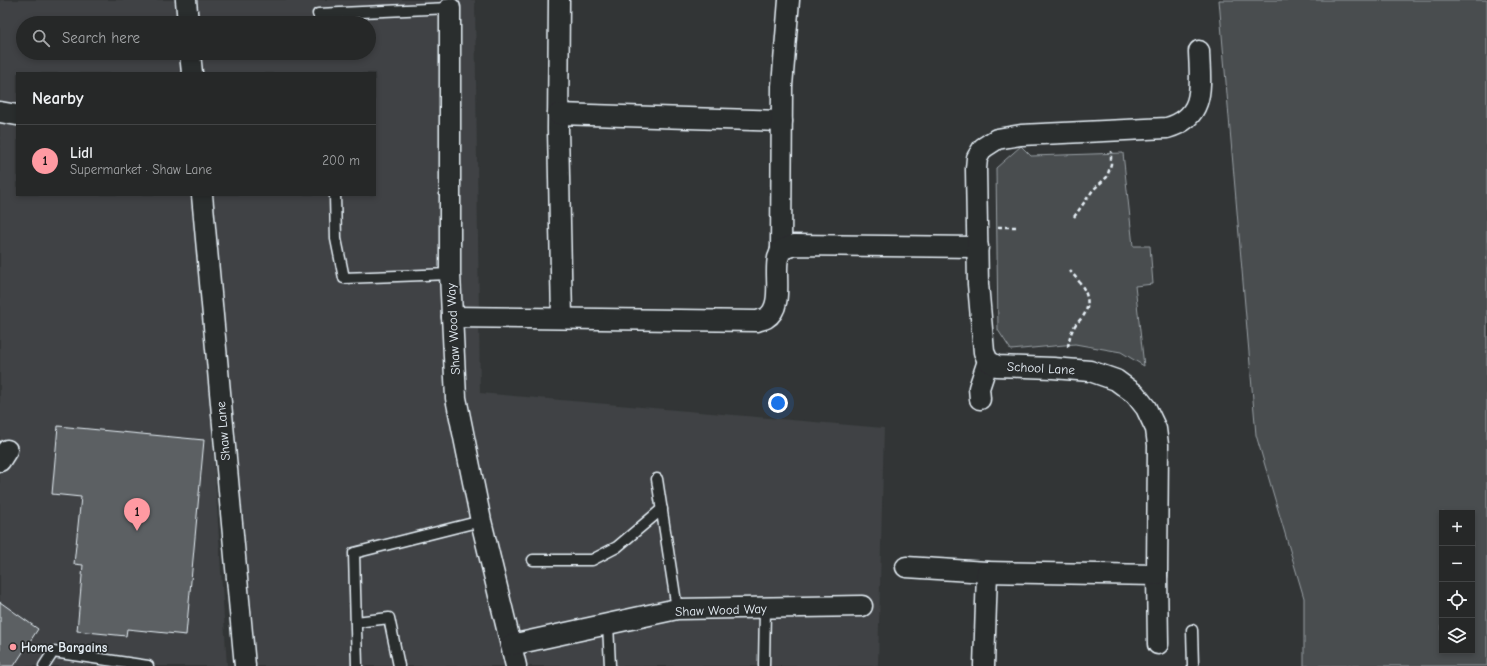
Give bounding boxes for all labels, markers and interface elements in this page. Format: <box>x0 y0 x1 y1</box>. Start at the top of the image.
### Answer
search box <box>16 16 376 60</box>
icon: search <box>30 27 52 49</box>
text: Search here <box>62 29 140 47</box>
text: Nearby <box>32 89 83 108</box>
text: Lidl <box>70 144 93 162</box>
text: 1 <box>42 153 48 168</box>
text: 200 m <box>322 153 360 168</box>
text: Supermarket · Shaw Lane <box>70 162 212 177</box>
street label: Shaw Wood Way <box>443 283 463 375</box>
street label: School Lane <box>1007 359 1076 377</box>
your location <box>768 393 788 413</box>
street label: Shaw Lane <box>213 400 233 461</box>
pin: 1 <box>124 498 150 531</box>
map controls <box>1439 510 1475 654</box>
button: + <box>1439 510 1475 546</box>
button: − <box>1439 546 1475 582</box>
button: locate <box>1439 582 1475 618</box>
street label: Shaw Wood Way <box>675 601 767 619</box>
button: layers <box>1439 618 1475 654</box>
place label: Home Bargains <box>21 640 108 655</box>
marker: Home Bargains <box>8 642 18 652</box>

